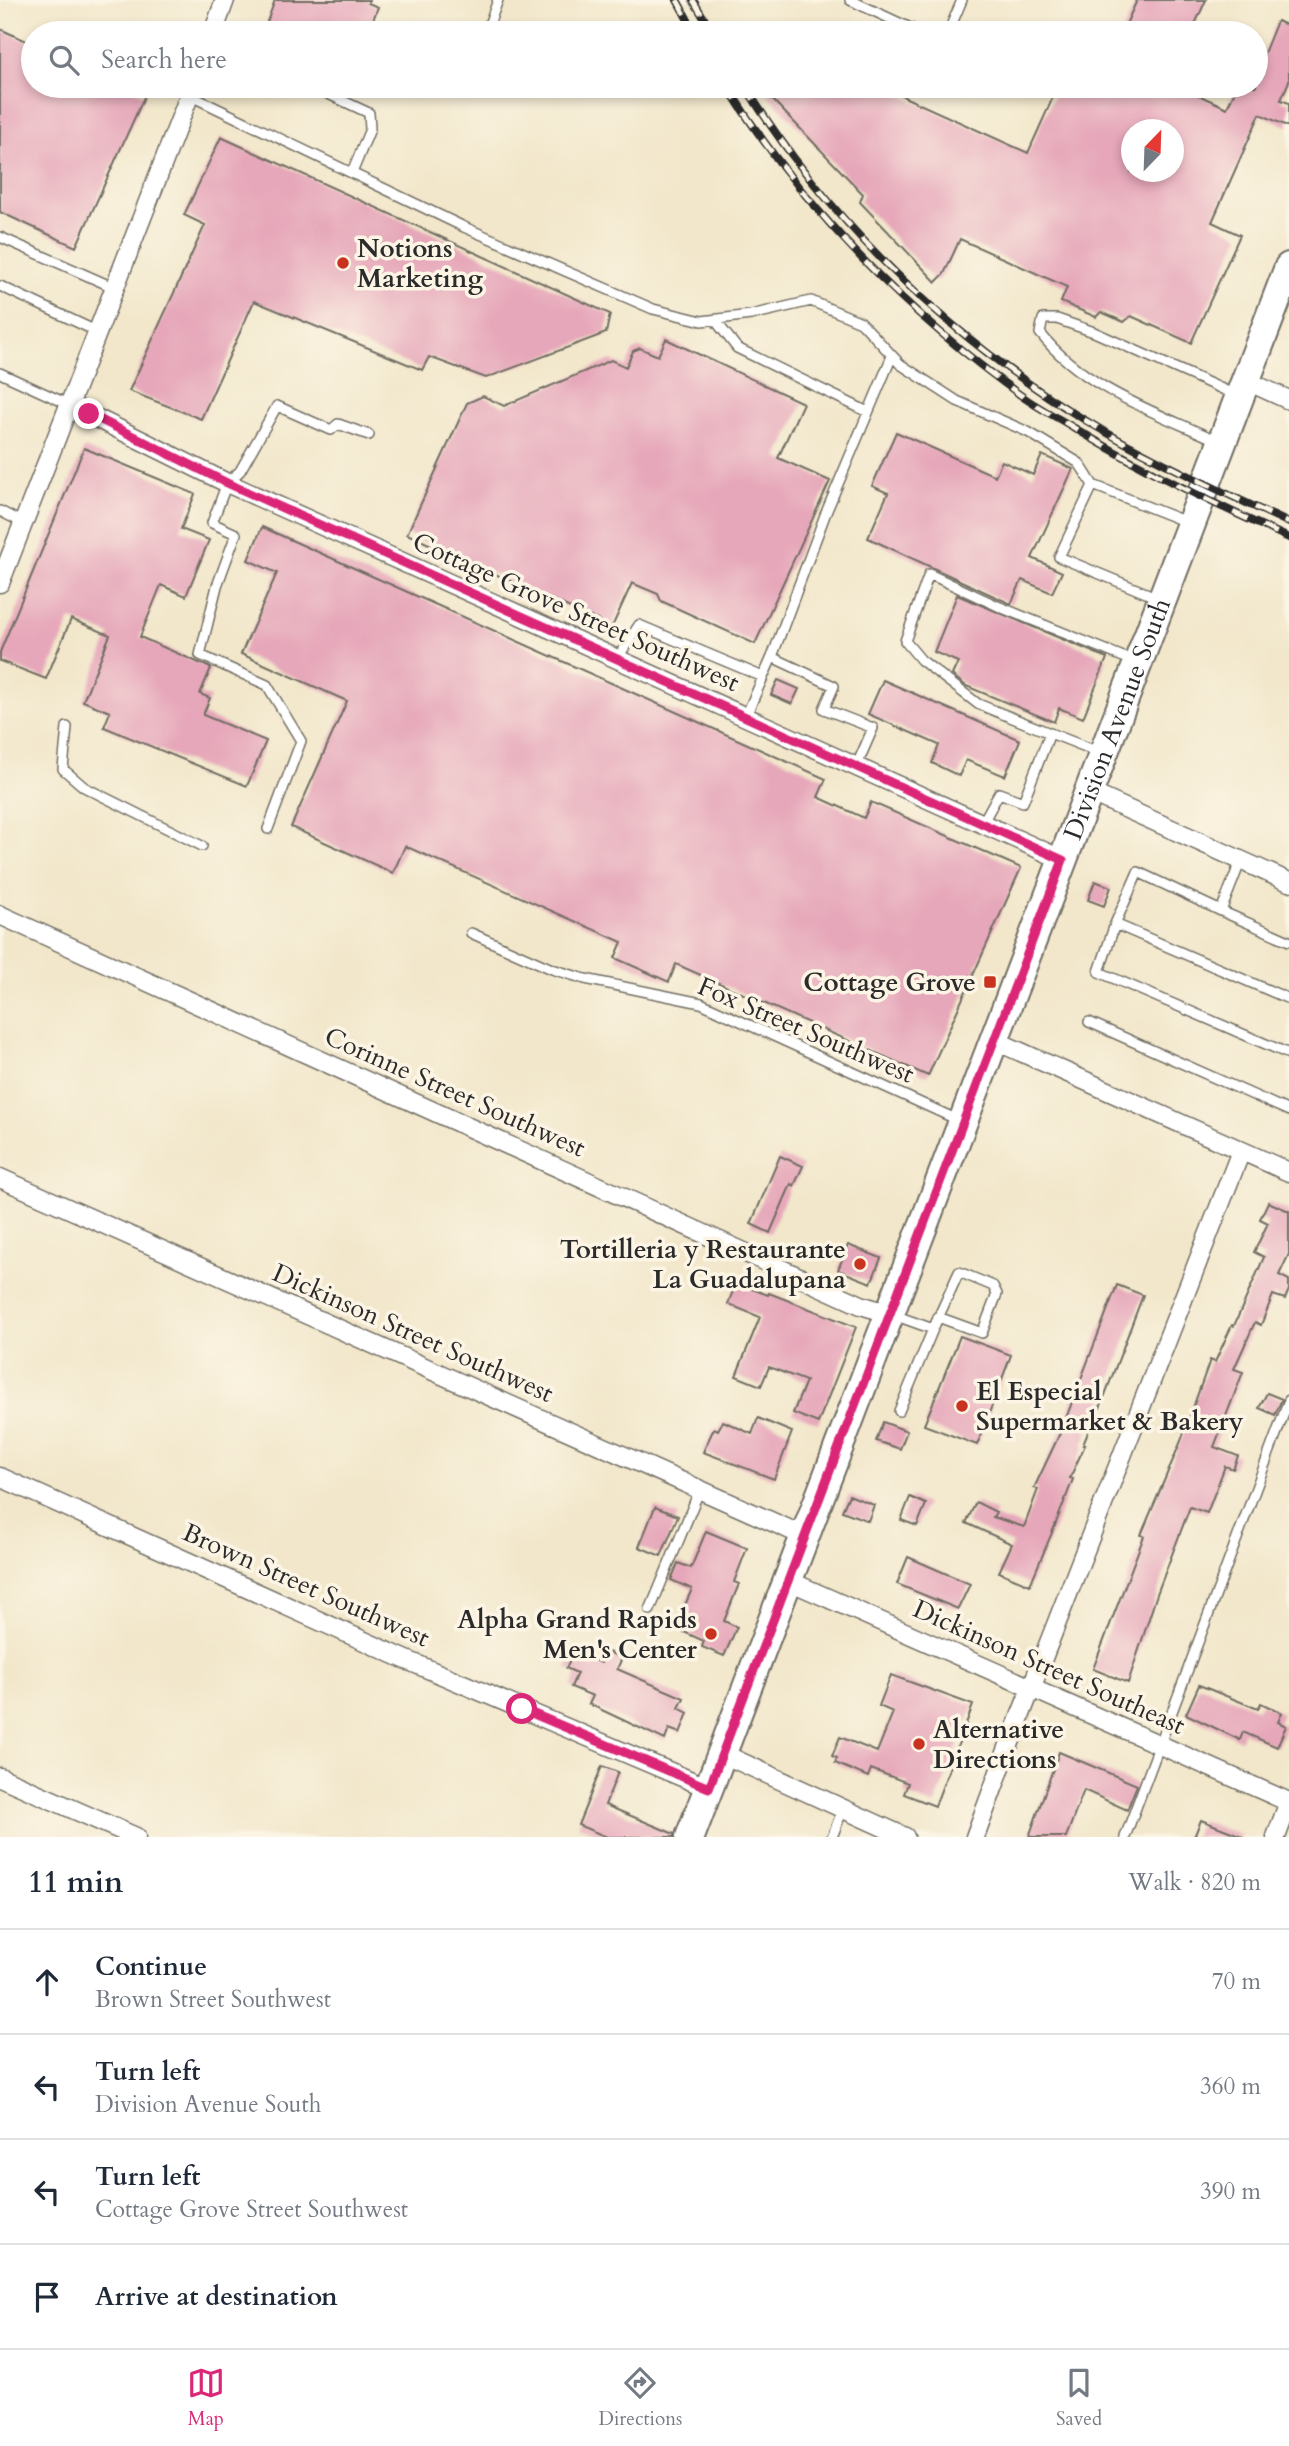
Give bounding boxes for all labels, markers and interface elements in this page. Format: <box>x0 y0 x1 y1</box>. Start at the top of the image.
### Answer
search box <box>21 21 1268 98</box>
icon: search <box>45 41 83 79</box>
text: Search here <box>101 42 227 77</box>
north arrow <box>1121 119 1184 182</box>
place label: Notions Marketing <box>357 231 484 296</box>
marker: Notions Marketing <box>335 255 351 271</box>
route end <box>73 398 104 429</box>
street label: Cottage Grove Street Southwest <box>407 524 745 700</box>
street label: Division Avenue South <box>1055 593 1179 844</box>
place label: Cottage Grove <box>803 965 976 1000</box>
street label: Fox Street Southwest <box>693 969 919 1091</box>
marker: Cottage Grove <box>982 974 998 990</box>
street label: Corinne Street Southwest <box>319 1019 591 1165</box>
place label: Tortilleria y Restaurante La Guadalupana <box>560 1232 846 1297</box>
street label: Dickinson Street Southwest <box>267 1255 559 1411</box>
marker: Tortilleria y Restaurante La Guadalupana <box>852 1256 868 1272</box>
place label: El Especial Supermarket & Bakery <box>976 1374 1244 1439</box>
marker: El Especial Supermarket & Bakery <box>954 1398 970 1414</box>
street label: Brown Street Southwest <box>177 1515 435 1655</box>
street label: Dickinson Street Southeast <box>908 1591 1190 1743</box>
place label: Alpha Grand Rapids Men's Center <box>457 1602 698 1667</box>
marker: Alpha Grand Rapids Men's Center <box>703 1626 719 1642</box>
route start <box>506 1693 537 1724</box>
place label: Alternative Directions <box>933 1712 1064 1777</box>
marker: Alternative Directions <box>911 1736 927 1752</box>
text: 11 min <box>28 1862 123 1903</box>
text: Walk · 820 m <box>1128 1867 1261 1898</box>
text: Continue <box>95 1949 207 1984</box>
icon: ahead <box>28 1963 66 2001</box>
text: 70 m <box>1212 1966 1261 1997</box>
text: Brown Street Southwest <box>95 1984 331 2015</box>
text: Turn left <box>95 2054 200 2089</box>
icon: left <box>28 2068 66 2106</box>
text: 360 m <box>1200 2071 1261 2102</box>
text: Division Avenue South <box>95 2089 321 2120</box>
text: Turn left <box>95 2159 200 2194</box>
icon: left <box>28 2173 66 2211</box>
text: 390 m <box>1200 2176 1261 2207</box>
text: Cottage Grove Street Southwest <box>95 2194 408 2225</box>
icon: arrive <box>28 2278 66 2316</box>
text: Arrive at destination <box>95 2279 338 2314</box>
tab: Map <box>187 2364 225 2432</box>
tab: Directions <box>599 2364 682 2432</box>
tab: Saved <box>1056 2364 1102 2432</box>

